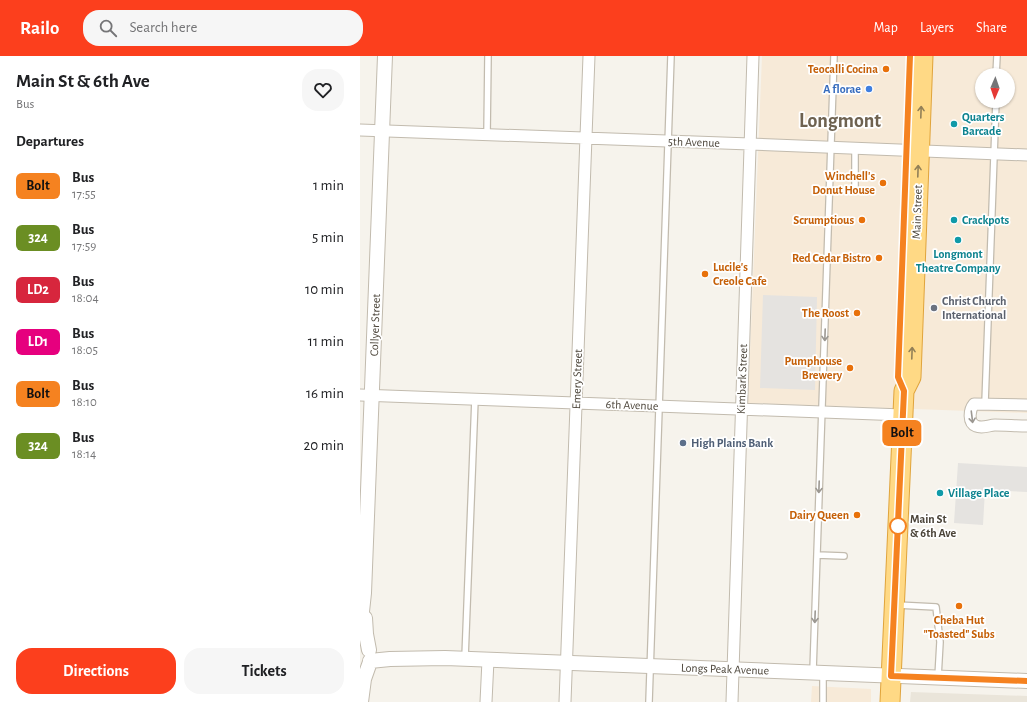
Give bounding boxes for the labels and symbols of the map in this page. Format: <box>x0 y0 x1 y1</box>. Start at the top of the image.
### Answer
place label: Teocalli Cocina <box>808 63 878 75</box>
marker: Teocalli Cocina <box>881 64 891 74</box>
north arrow <box>975 68 1015 108</box>
place label: A florae <box>823 83 861 95</box>
marker: A florae <box>864 84 874 94</box>
one-way arrow <box>917 106 924 119</box>
district label: Longmont <box>799 111 881 131</box>
place label: Quarters Barcade <box>962 111 1005 137</box>
marker: Quarters Barcade <box>949 119 959 129</box>
street label: 5th Avenue <box>668 135 720 149</box>
one-way arrow <box>915 165 922 178</box>
place label: Winchell's Donut House <box>812 170 875 196</box>
marker: Winchell's Donut House <box>878 178 888 188</box>
street label: Main Street <box>910 185 924 239</box>
place label: Scrumptious <box>793 214 854 226</box>
place label: Crackpots <box>962 214 1010 226</box>
marker: Scrumptious <box>857 215 867 225</box>
marker: Crackpots <box>949 215 959 225</box>
marker: Longmont Theatre Company <box>953 235 963 245</box>
place label: Longmont Theatre Company <box>916 248 1001 275</box>
place label: Red Cedar Bistro <box>792 252 871 264</box>
marker: Red Cedar Bistro <box>874 253 884 263</box>
place label: Lucile's Creole Cafe <box>713 261 767 287</box>
marker: Lucile's Creole Cafe <box>700 269 710 279</box>
street label: Collyer Street <box>368 293 383 356</box>
place label: Christ Church International <box>942 295 1006 321</box>
marker: Christ Church International <box>929 303 939 313</box>
place label: The Roost <box>802 307 849 319</box>
marker: The Roost <box>852 308 862 318</box>
one-way arrow <box>821 328 828 341</box>
street label: Kimbark Street <box>735 344 749 414</box>
one-way arrow <box>908 347 915 360</box>
street label: Emery Street <box>570 349 585 409</box>
place label: Pumphouse Brewery <box>784 355 843 382</box>
marker: Pumphouse Brewery <box>845 363 855 373</box>
street label: 6th Avenue <box>605 398 659 412</box>
one-way arrow <box>968 410 976 423</box>
line badge: Bolt <box>874 420 930 446</box>
place label: High Plains Bank <box>691 437 773 449</box>
marker: High Plains Bank <box>678 438 688 448</box>
one-way arrow <box>816 480 823 493</box>
place label: Village Place <box>948 487 1010 499</box>
marker: Village Place <box>935 488 945 498</box>
place label: Dairy Queen <box>789 509 849 522</box>
marker: Dairy Queen <box>852 510 862 520</box>
place label: Main St & 6th Ave <box>910 513 957 539</box>
marker: Main St & 6th Ave <box>889 517 907 535</box>
marker: Cheba Hut "Toasted" Subs <box>954 601 964 611</box>
one-way arrow <box>811 610 818 623</box>
place label: Cheba Hut "Toasted" Subs <box>924 614 995 640</box>
street label: Longs Peak Avenue <box>681 661 769 677</box>

